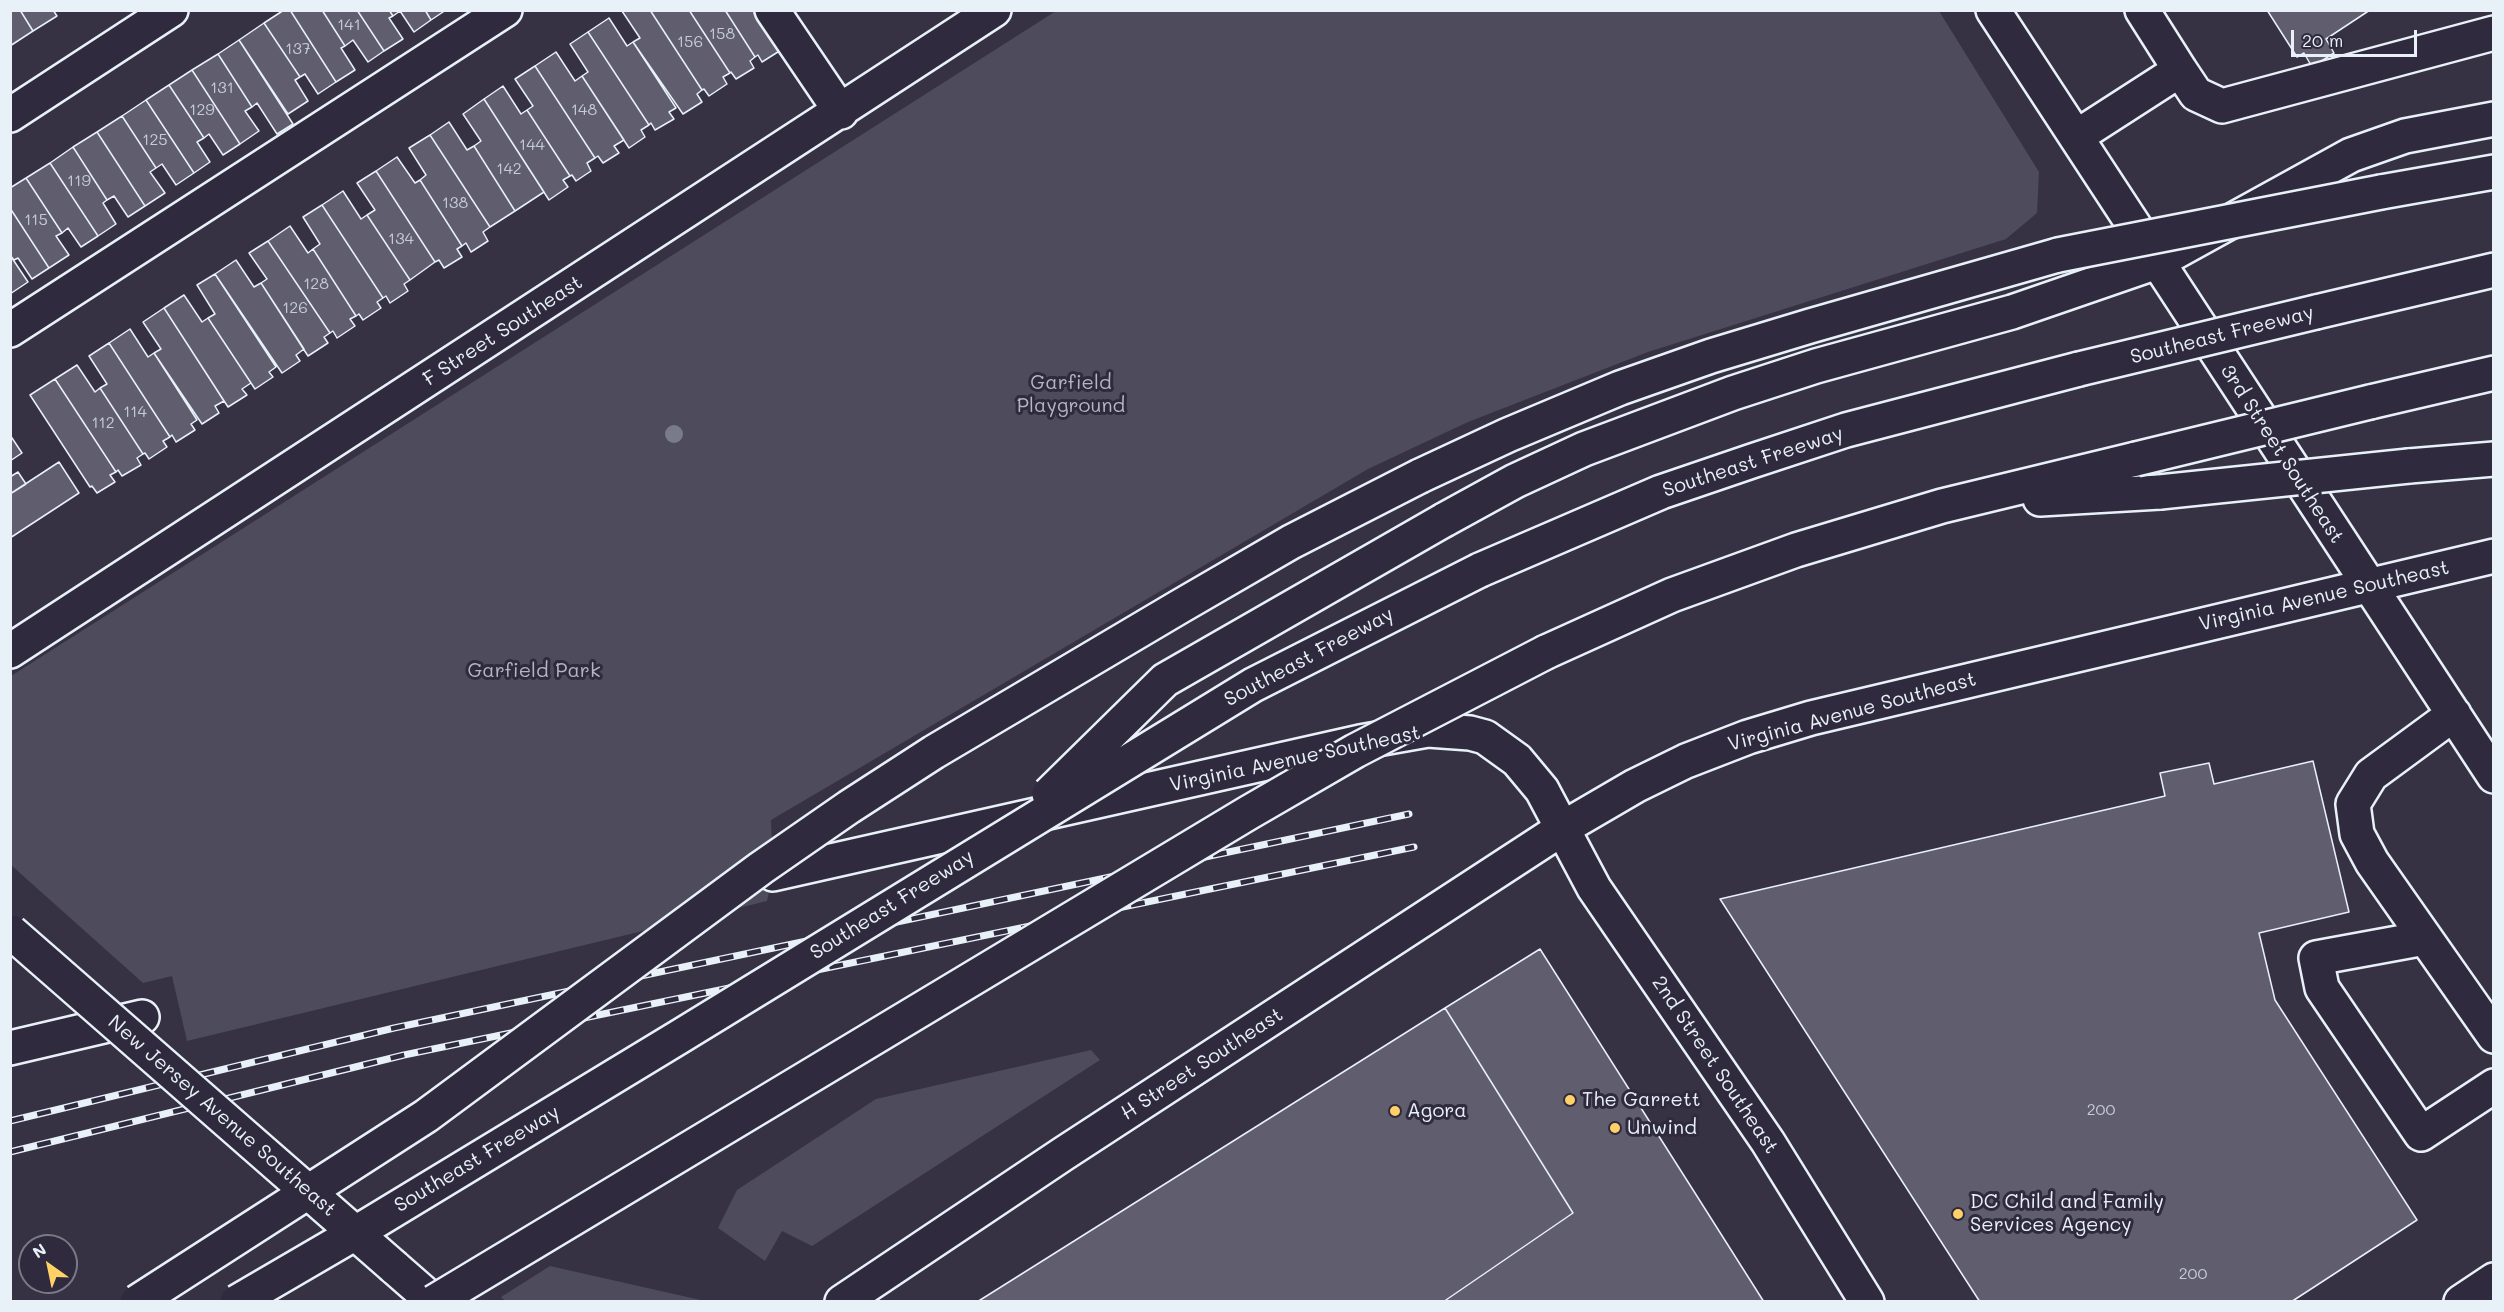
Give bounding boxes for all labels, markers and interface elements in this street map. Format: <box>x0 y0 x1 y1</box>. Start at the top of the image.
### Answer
house number: 141 <box>337 15 361 35</box>
scale bar <box>2294 18 2420 56</box>
house number: 158 <box>709 24 735 44</box>
text: 20 m <box>2302 28 2343 52</box>
house number: 156 <box>677 32 703 52</box>
house number: 137 <box>285 39 311 59</box>
house number: 131 <box>210 78 234 98</box>
house number: 129 <box>189 100 215 120</box>
house number: 148 <box>571 100 597 120</box>
house number: 125 <box>142 130 168 150</box>
house number: 144 <box>519 135 545 155</box>
house number: 142 <box>496 159 522 179</box>
house number: 119 <box>67 171 91 191</box>
house number: 138 <box>442 193 468 213</box>
house number: 115 <box>24 210 48 230</box>
house number: 134 <box>388 229 414 249</box>
street label: F Street Southeast <box>419 271 587 391</box>
house number: 128 <box>303 274 329 294</box>
house number: 126 <box>282 298 308 318</box>
street label: Southeast Freeway <box>2128 301 2316 369</box>
street label: 3rd Street Southeast <box>2215 360 2349 548</box>
park label: Garfield Playground <box>1017 371 1125 418</box>
house number: 114 <box>123 402 147 422</box>
house number: 112 <box>91 413 115 433</box>
street label: Southeast Freeway <box>1660 421 1846 503</box>
street label: Virginia Avenue Southeast <box>2197 556 2451 636</box>
street label: Southeast Freeway <box>1220 602 1398 712</box>
park label: Garfield Park <box>467 659 601 683</box>
street label: Virginia Avenue Southeast <box>1725 667 1979 757</box>
street label: Virginia Avenue Southeast <box>1167 721 1423 797</box>
street label: Southeast Freeway <box>806 845 978 965</box>
street label: 2nd Street Southeast <box>1647 972 1783 1158</box>
street label: H Street Southeast <box>1117 1003 1287 1125</box>
street label: New Jersey Avenue Southeast <box>103 1010 341 1222</box>
place label: The Garrett <box>1582 1088 1701 1112</box>
marker: The Garrett <box>1563 1093 1577 1107</box>
place label: Agora <box>1407 1099 1467 1123</box>
street label: Southeast Freeway <box>390 1100 564 1218</box>
house number: 200 <box>2087 1100 2115 1120</box>
marker: Agora <box>1388 1104 1402 1118</box>
place label: Unwind <box>1627 1116 1697 1140</box>
marker: Unwind <box>1608 1121 1622 1135</box>
place label: DC Child and Family Services Agency <box>1970 1190 2164 1237</box>
marker: DC Child and Family Services Agency <box>1951 1207 1965 1221</box>
north arrow <box>18 1234 78 1294</box>
text: N <box>28 1238 50 1262</box>
house number: 200 <box>2179 1264 2207 1284</box>

